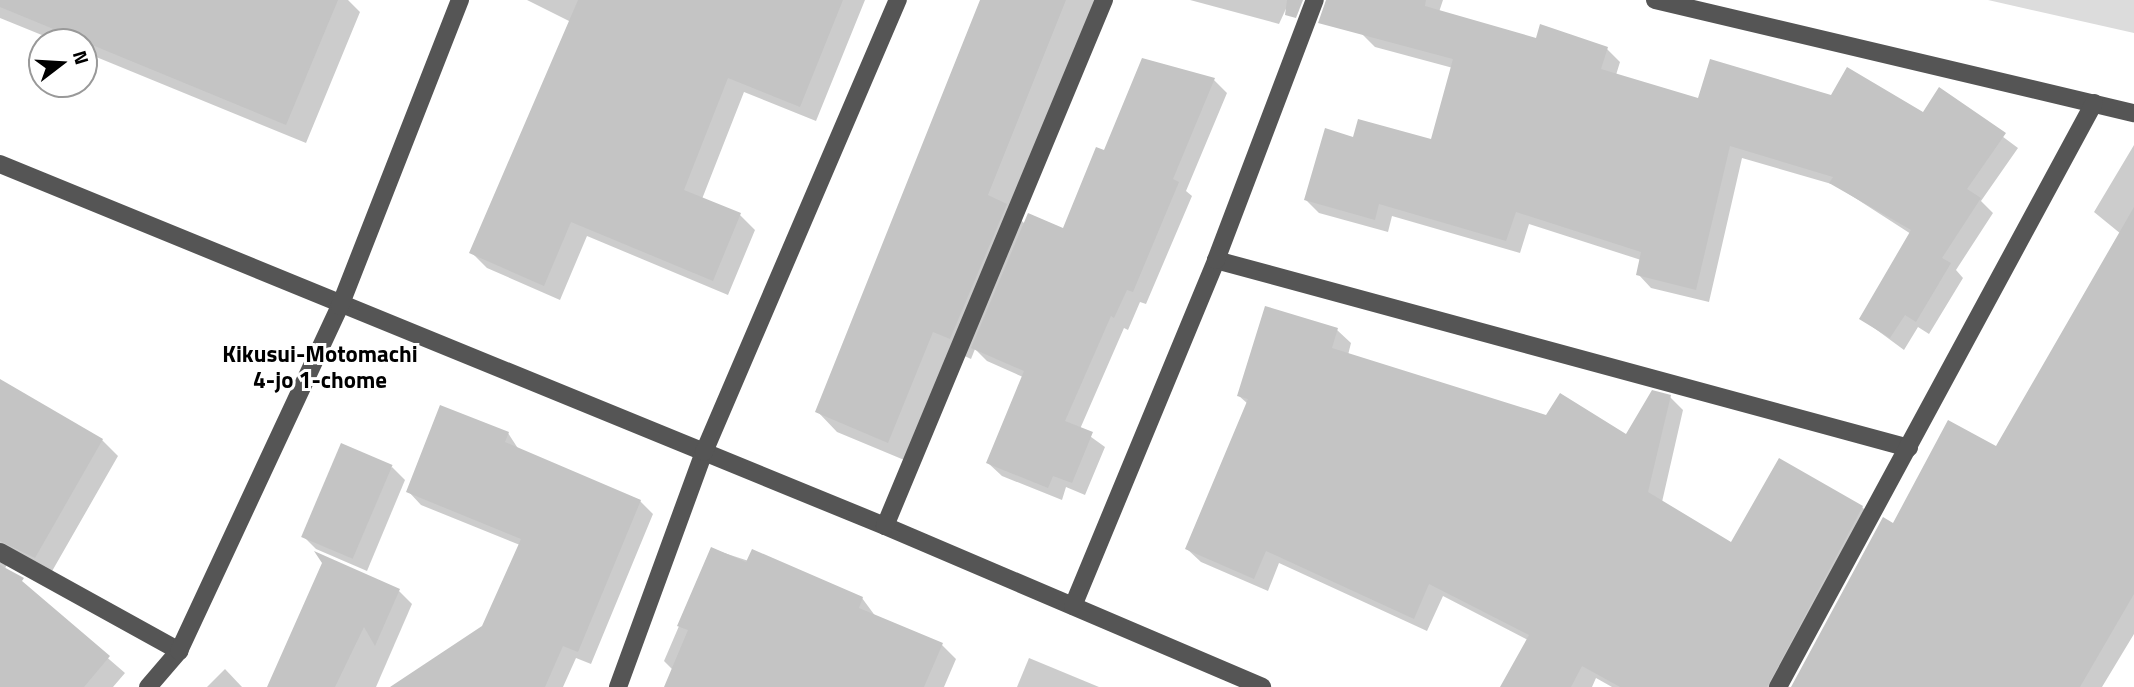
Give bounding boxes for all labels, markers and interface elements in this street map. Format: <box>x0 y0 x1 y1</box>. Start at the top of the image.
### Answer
north arrow <box>28 28 98 98</box>
text: N <box>66 47 97 68</box>
district label: Kikusui-Motomachi 4-jo 1-chome <box>222 340 418 394</box>

